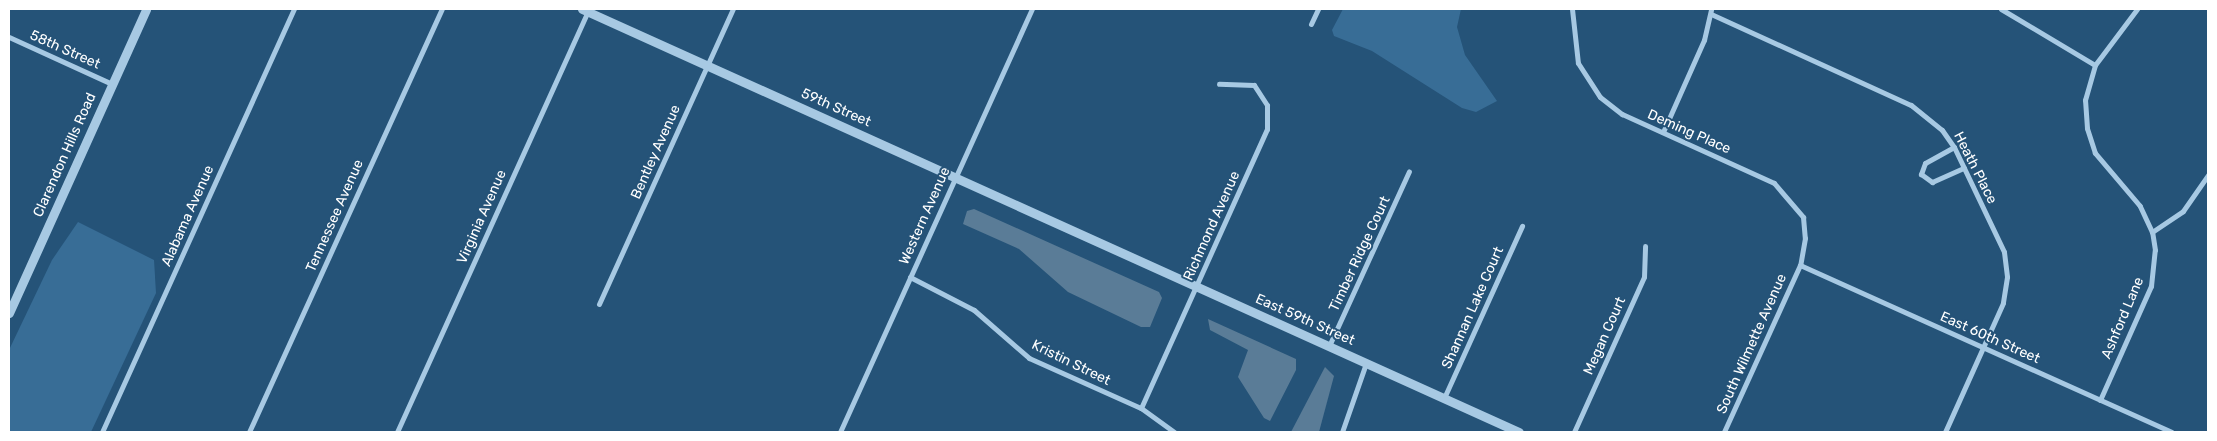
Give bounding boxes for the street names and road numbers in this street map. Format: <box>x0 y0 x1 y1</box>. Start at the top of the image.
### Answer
street label: 58th Street <box>27 27 103 73</box>
street label: 59th Street <box>799 85 873 131</box>
street label: Clarendon Hills Road <box>30 90 100 220</box>
street label: Bentley Avenue <box>628 102 684 202</box>
street label: Deming Place <box>1645 106 1733 158</box>
street label: Heath Place <box>1950 129 2000 207</box>
street label: Tennessee Avenue <box>303 157 367 275</box>
street label: Alabama Avenue <box>158 163 218 269</box>
street label: Western Avenue <box>896 164 954 268</box>
street label: Virginia Avenue <box>454 167 510 267</box>
street label: Richmond Avenue <box>1180 168 1244 284</box>
street label: Timber Ridge Court <box>1326 193 1394 315</box>
street label: Shannan Lake Court <box>1438 244 1508 372</box>
street label: South Wilmette Avenue <box>1713 271 1791 417</box>
street label: Ashford Lane <box>2098 275 2148 361</box>
street label: East 59th Street <box>1253 291 1357 349</box>
street label: Megan Court <box>1580 294 1630 378</box>
street label: East 60th Street <box>1937 308 2043 368</box>
street label: Kristin Street <box>1029 337 1113 389</box>

